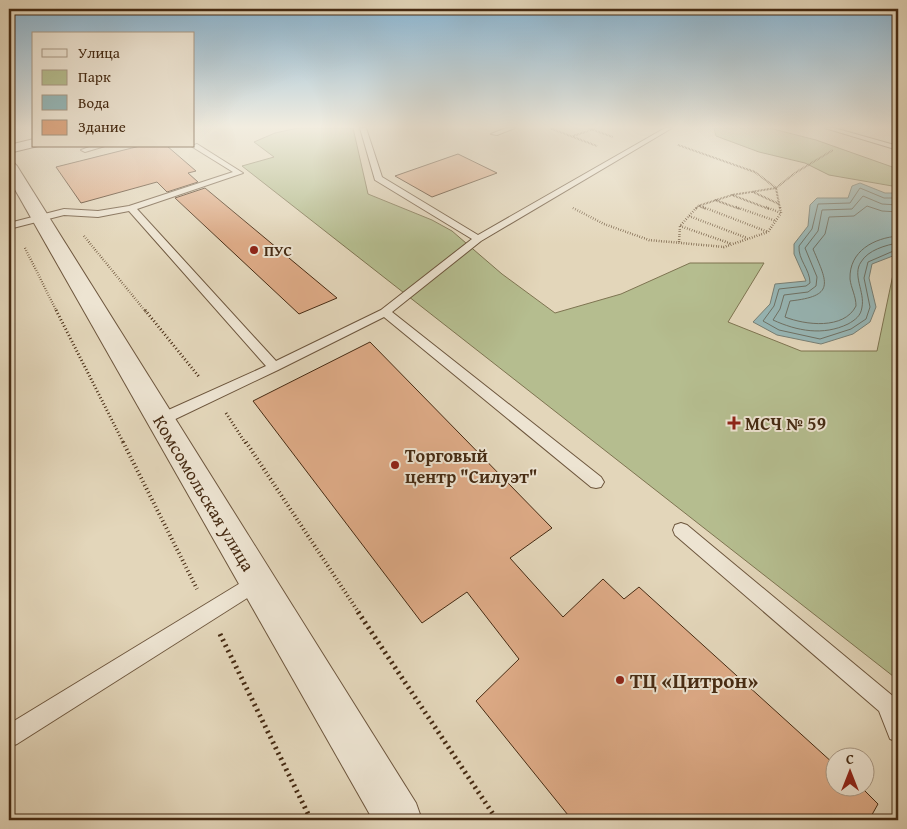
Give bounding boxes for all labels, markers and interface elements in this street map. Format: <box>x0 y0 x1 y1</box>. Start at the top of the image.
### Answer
legend <box>32 32 195 148</box>
text: Улица <box>78 42 121 63</box>
text: Парк <box>78 66 111 87</box>
text: Вода <box>78 92 110 113</box>
text: Здание <box>78 116 126 137</box>
place label: ПУС <box>264 240 292 261</box>
marker: ПУС <box>248 244 260 256</box>
street label: Комсомольская улица <box>146 410 262 577</box>
place label: МСЧ № 59 <box>745 410 826 437</box>
marker: МСЧ № 59 <box>727 416 741 430</box>
place label: Торговый центр "Силуэт" <box>405 442 538 490</box>
marker: Торговый центр "Силуэт" <box>389 459 401 471</box>
place label: ТЦ «Цитрон» <box>630 665 758 696</box>
marker: ТЦ «Цитрон» <box>614 674 626 686</box>
north arrow <box>824 746 874 796</box>
text: С <box>846 749 854 769</box>

